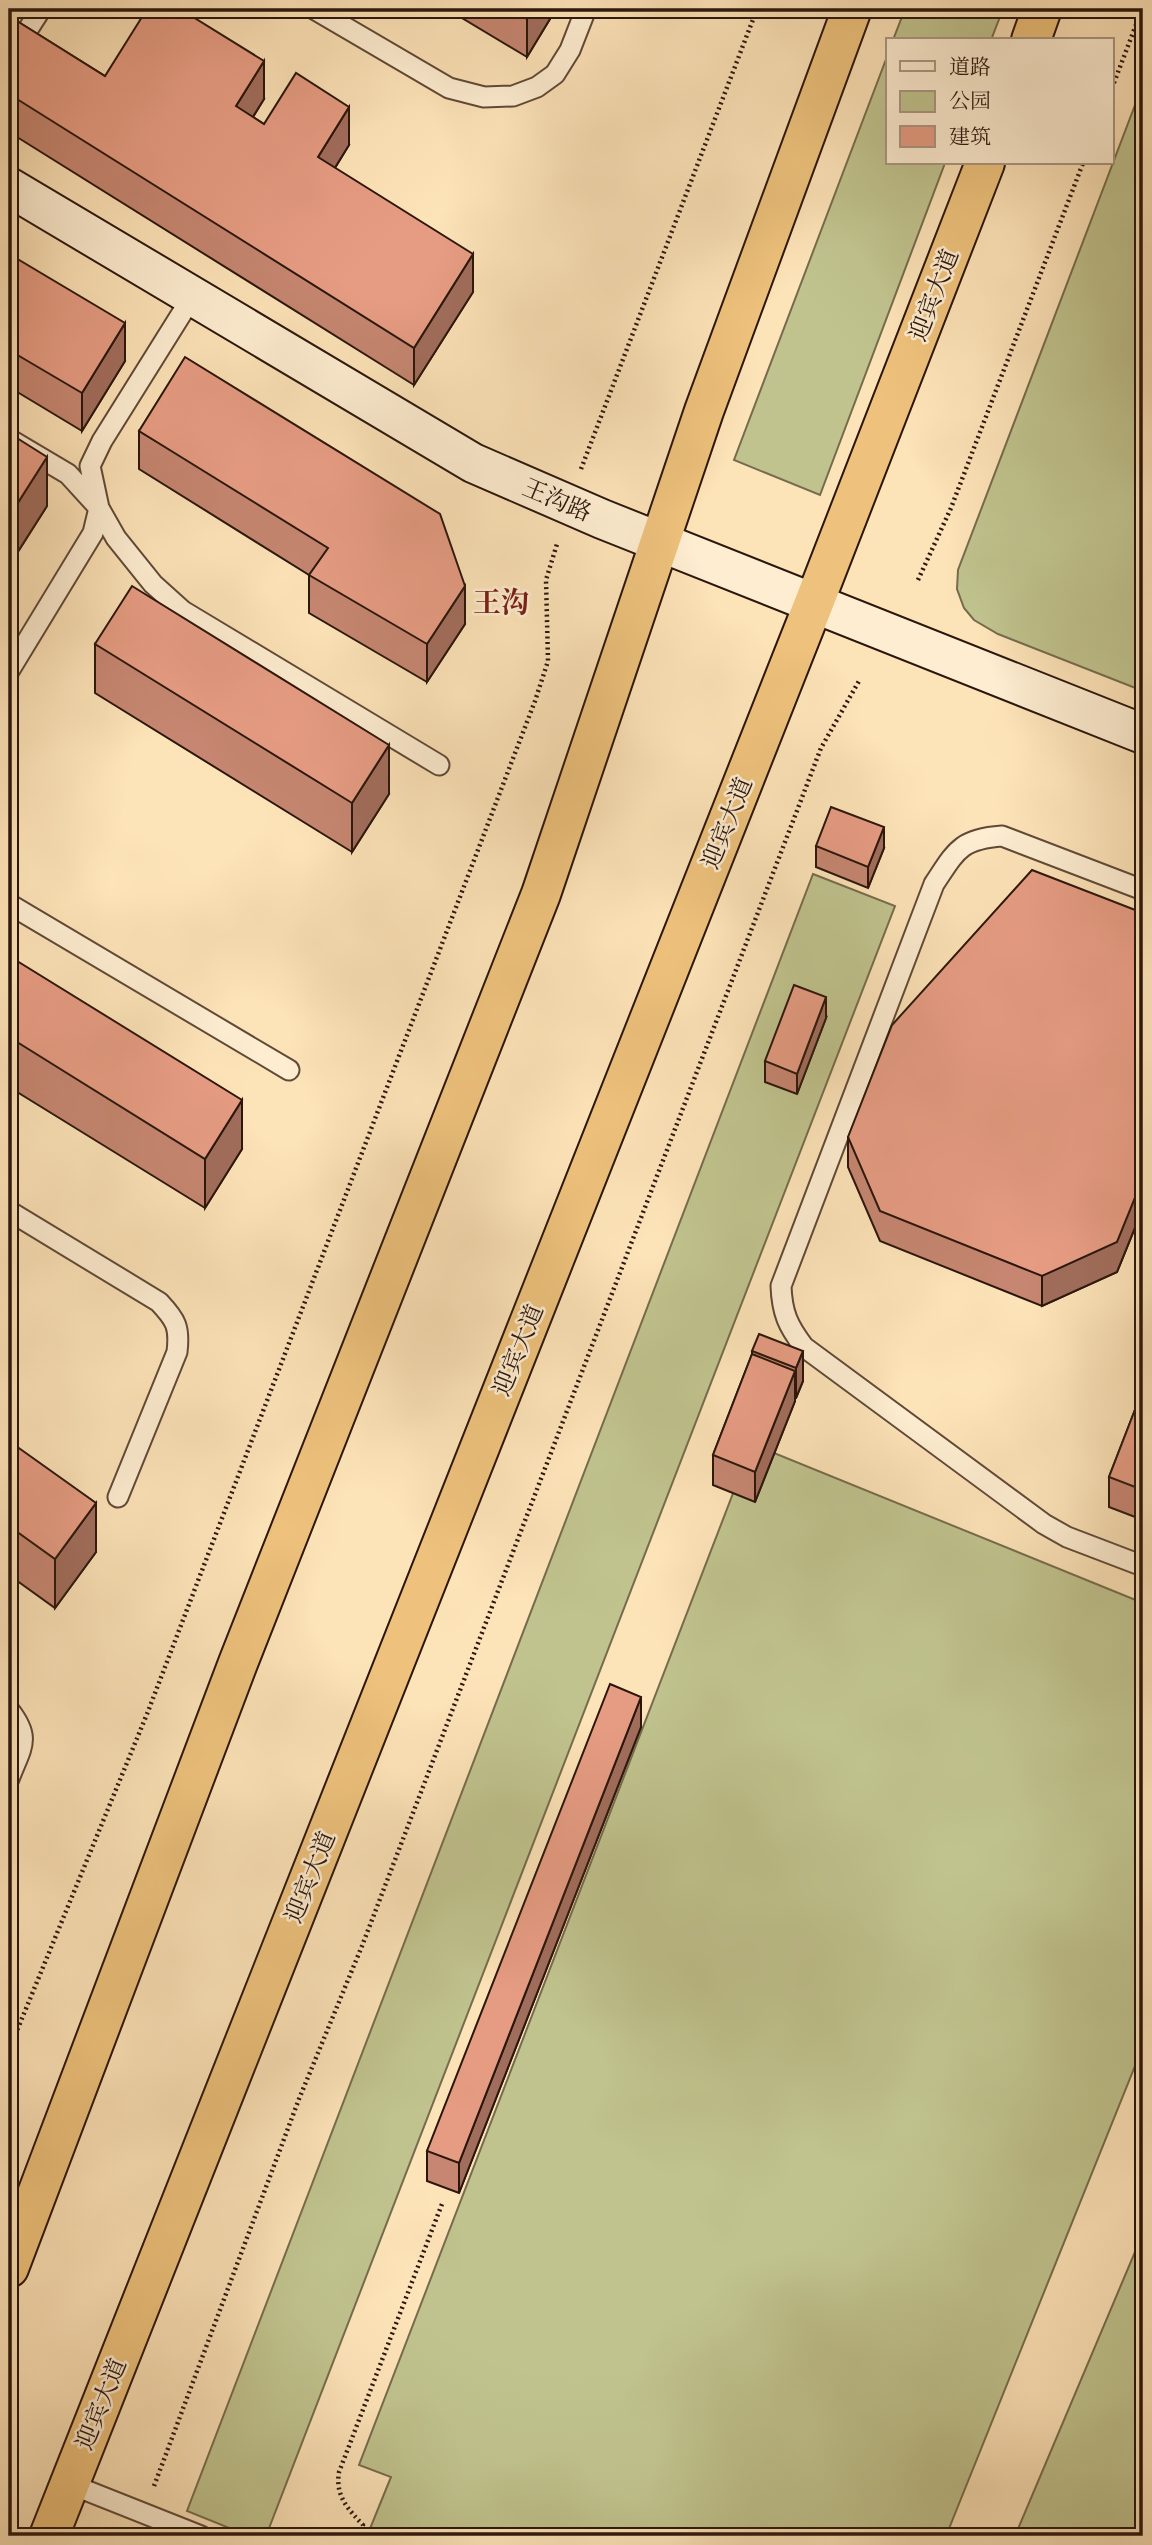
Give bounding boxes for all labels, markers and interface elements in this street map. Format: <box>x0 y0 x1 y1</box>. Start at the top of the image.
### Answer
legend <box>886 38 1114 164</box>
text: 道路 <box>949 55 991 81</box>
text: 公园 <box>949 89 991 115</box>
text: 建筑 <box>949 125 991 151</box>
street label: 迎宾大道 <box>904 245 966 346</box>
street label: 王沟路 <box>518 473 596 529</box>
district label: 王沟 <box>473 586 529 621</box>
street label: 迎宾大道 <box>696 773 760 873</box>
street label: 迎宾大道 <box>487 1300 551 1400</box>
street label: 迎宾大道 <box>279 1827 343 1927</box>
street label: 迎宾大道 <box>70 2354 134 2454</box>

